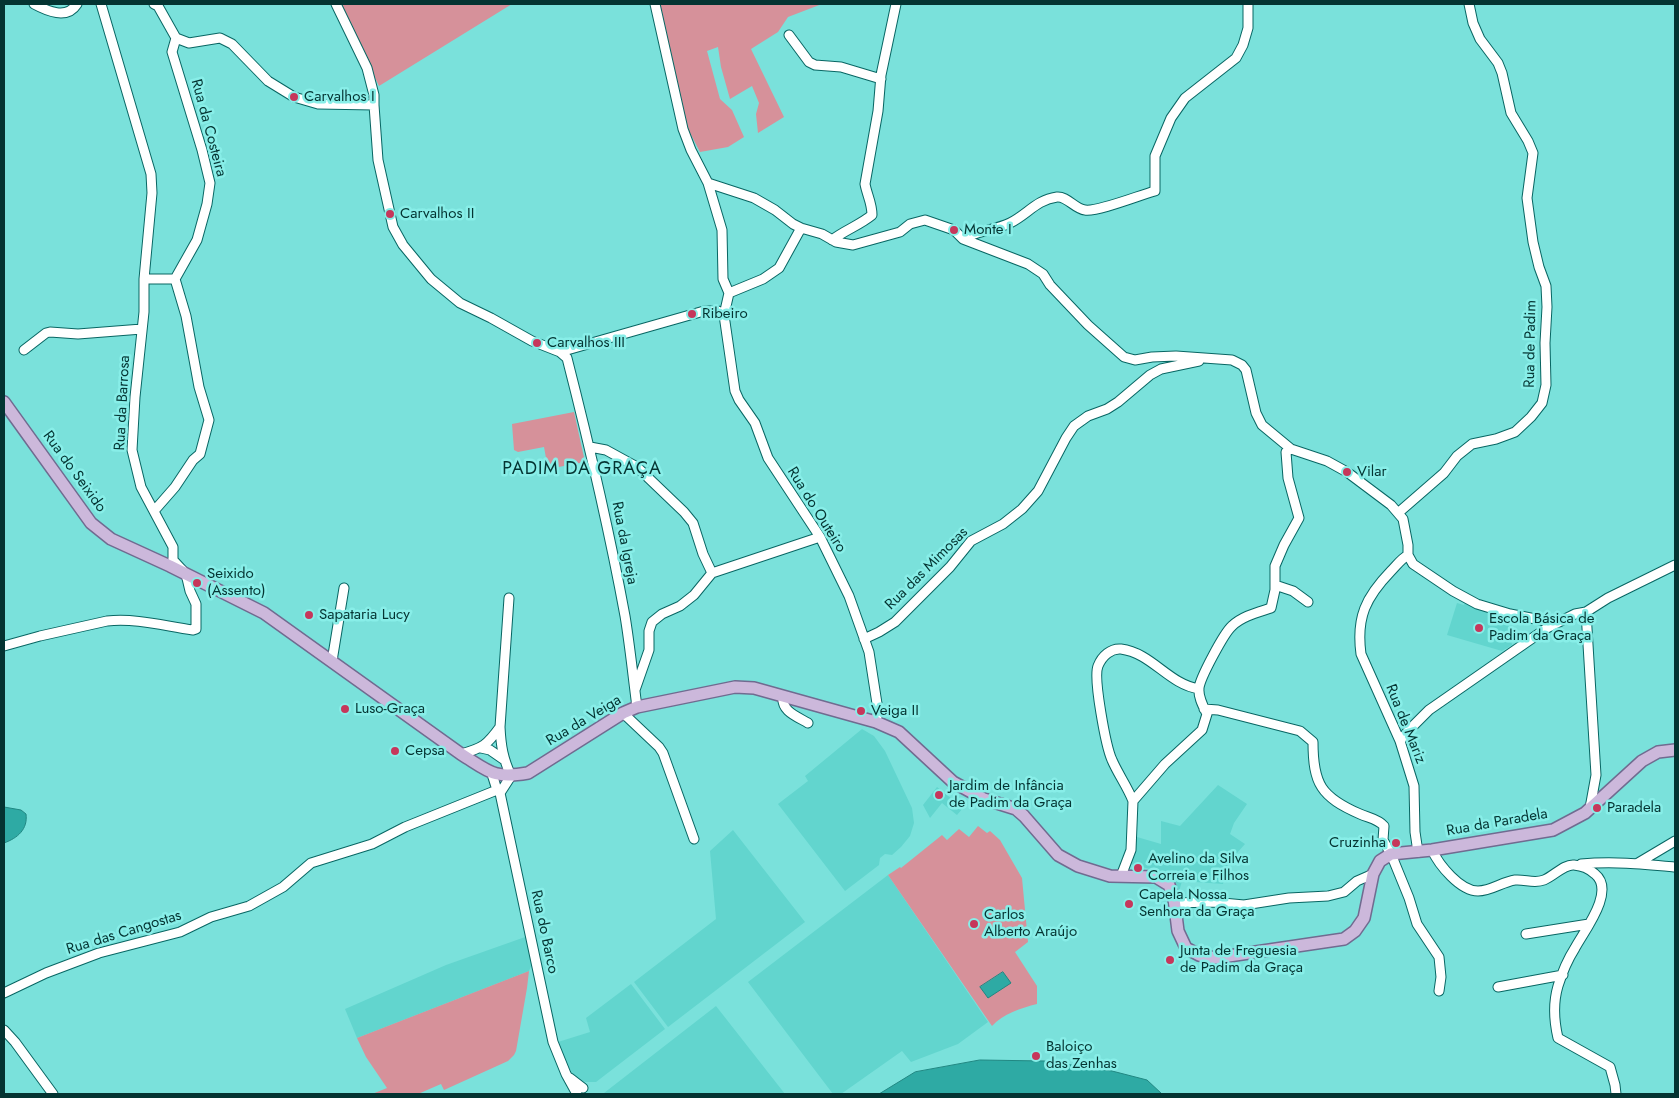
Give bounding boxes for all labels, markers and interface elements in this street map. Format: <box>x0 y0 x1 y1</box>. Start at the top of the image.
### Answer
street label: Rua da Costeira <box>186 77 230 179</box>
place label: Carvalhos I <box>304 88 375 106</box>
marker: Carvalhos I <box>288 91 300 103</box>
place label: Carvalhos II <box>400 205 474 223</box>
marker: Carvalhos II <box>384 208 396 220</box>
place label: Monte I <box>964 221 1012 239</box>
marker: Monte I <box>948 224 960 236</box>
street label: Rua de Padim <box>1521 300 1541 388</box>
place label: Ribeiro <box>702 305 748 323</box>
marker: Ribeiro <box>686 308 698 320</box>
place label: Carvalhos III <box>547 334 625 352</box>
marker: Carvalhos III <box>531 337 543 349</box>
street label: Rua da Barrosa <box>112 355 134 451</box>
street label: Rua do Seixido <box>39 428 109 516</box>
district label: PADIM DA GRAÇA <box>500 459 664 481</box>
place label: Vilar <box>1357 463 1387 481</box>
street label: Rua do Outeiro <box>783 464 849 556</box>
marker: Vilar <box>1341 466 1353 478</box>
street label: Rua da Igreja <box>607 500 641 586</box>
street label: Rua das Mimosas <box>882 524 972 614</box>
place label: Seixido (Assento) <box>207 565 266 600</box>
marker: Seixido (Assento) <box>191 577 203 589</box>
place label: Sapataria Lucy <box>319 606 410 624</box>
marker: Sapataria Lucy <box>303 609 315 621</box>
place label: Escola Básica de Padim da Graça <box>1489 610 1595 645</box>
marker: Escola Básica de Padim da Graça <box>1473 622 1485 634</box>
street label: Rua de Mariz <box>1381 682 1429 766</box>
street label: Rua da Veiga <box>543 692 625 750</box>
place label: Luso-Graça <box>355 700 425 718</box>
place label: Veiga II <box>871 702 919 720</box>
marker: Luso-Graça <box>339 703 351 715</box>
marker: Veiga II <box>855 705 867 717</box>
place label: Cepsa <box>405 742 445 760</box>
marker: Cepsa <box>389 745 401 757</box>
place label: Jardim de Infância de Padim da Graça <box>949 777 1072 812</box>
marker: Jardim de Infância de Padim da Graça <box>933 789 945 801</box>
place label: Paradela <box>1607 799 1661 817</box>
marker: Paradela <box>1591 802 1603 814</box>
street label: Rua da Paradela <box>1445 805 1549 841</box>
place label: Cruzinha <box>1329 834 1386 852</box>
marker: Cruzinha <box>1390 837 1402 849</box>
place label: Avelino da Silva Correia e Filhos <box>1148 850 1249 885</box>
marker: Avelino da Silva Correia e Filhos <box>1132 862 1144 874</box>
place label: Capela Nossa Senhora da Graça <box>1139 886 1254 921</box>
street label: Rua do Barco <box>526 889 562 975</box>
marker: Capela Nossa Senhora da Graça <box>1123 898 1135 910</box>
place label: Carlos Alberto Araújo <box>984 906 1077 941</box>
street label: Rua das Cangostas <box>64 907 184 959</box>
marker: Carlos Alberto Araújo <box>968 918 980 930</box>
place label: Junta de Freguesia de Padim da Graça <box>1180 942 1303 977</box>
marker: Junta de Freguesia de Padim da Graça <box>1164 954 1176 966</box>
place label: Baloiço das Zenhas <box>1046 1038 1117 1073</box>
marker: Baloiço das Zenhas <box>1030 1050 1042 1062</box>

